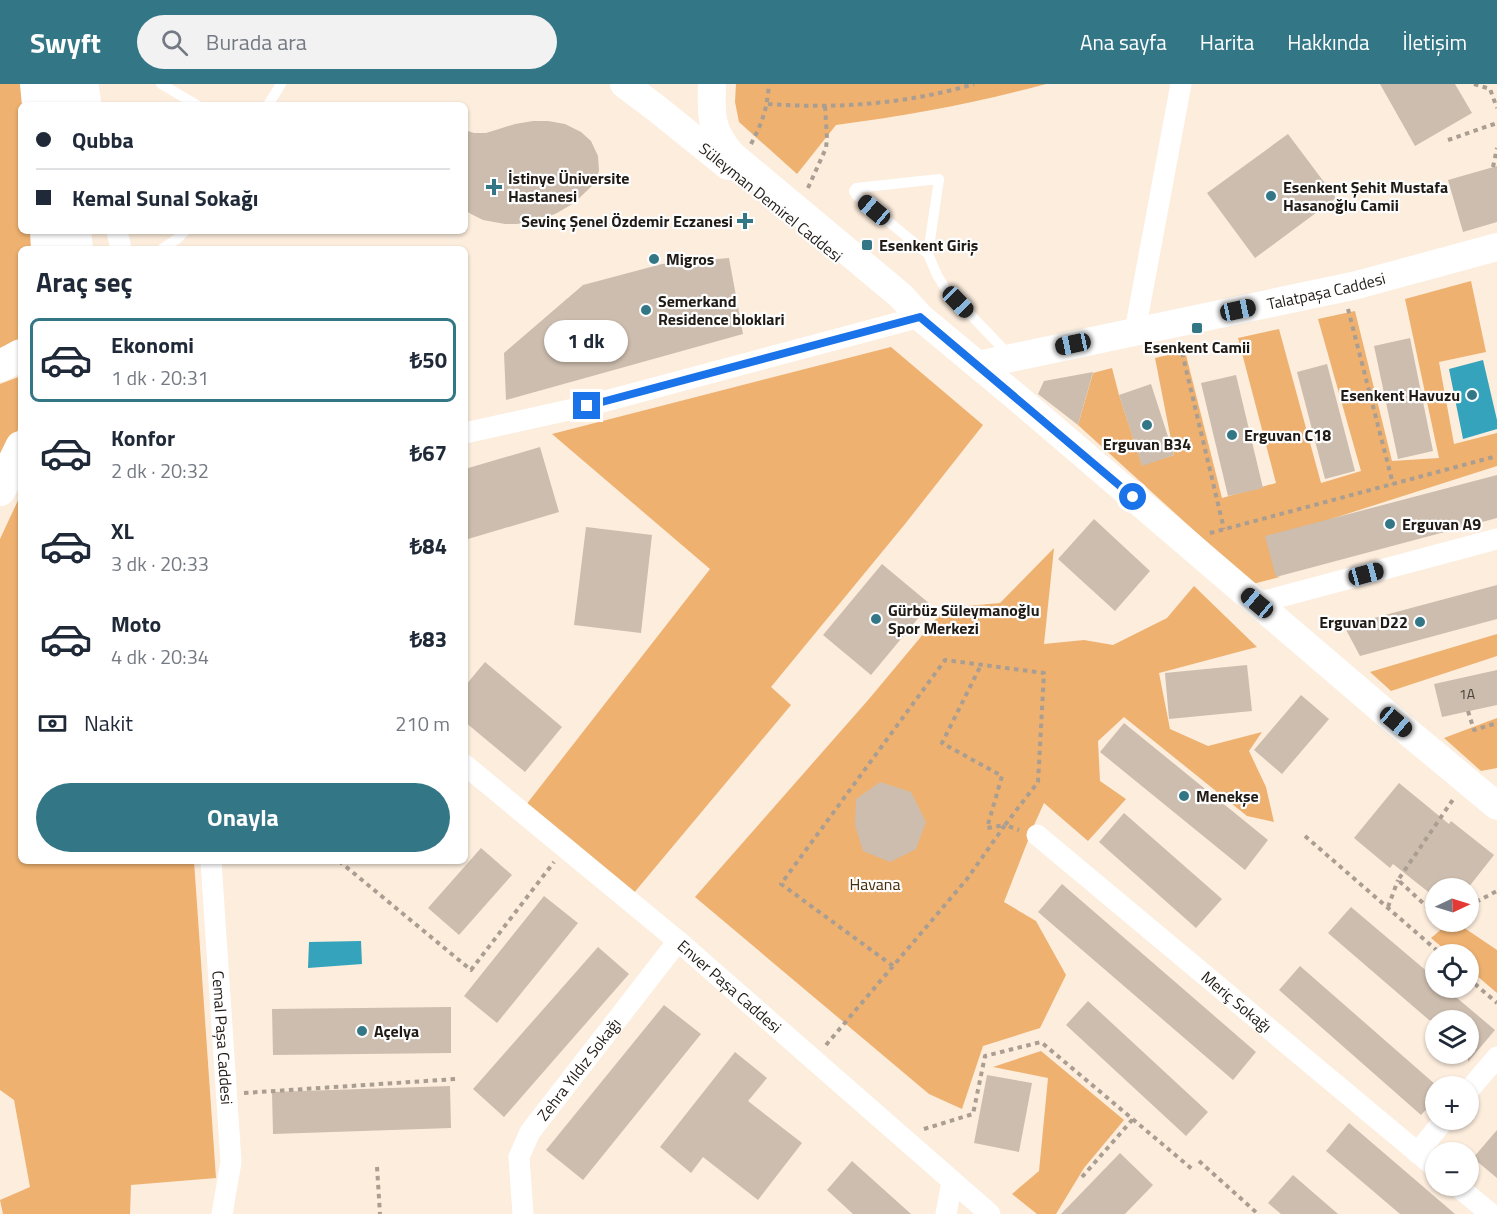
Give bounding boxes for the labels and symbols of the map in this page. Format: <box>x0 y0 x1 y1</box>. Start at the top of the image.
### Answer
street label: Süleyman Demirel Caddesi <box>694 136 848 268</box>
place label: İstinye Üniversite Hastanesi <box>508 166 629 208</box>
place label: Esenkent Şehit Mustafa Hasanoğlu Camii <box>1283 175 1448 217</box>
marker: İstinye Üniversite Hastanesi <box>485 178 503 196</box>
marker: Esenkent Şehit Mustafa Hasanoğlu Camii <box>1264 189 1278 203</box>
car <box>854 192 894 228</box>
place label: Sevinç Şenel Özdemir Eczanesi <box>521 209 733 233</box>
marker: Sevinç Şenel Özdemir Eczanesi <box>738 214 752 228</box>
place label: Esenkent Giriş <box>879 233 978 257</box>
marker: Esenkent Giriş <box>860 238 874 252</box>
place label: Migros <box>666 247 714 271</box>
marker: Migros <box>647 252 661 266</box>
street label: Talatpaşa Caddesi <box>1265 266 1388 316</box>
car <box>939 283 977 321</box>
place label: Semerkand Residence bloklari <box>658 289 785 331</box>
car <box>1219 297 1257 323</box>
marker: Semerkand Residence bloklari <box>639 303 653 317</box>
callout: 1 dk <box>545 319 629 361</box>
marker: Esenkent Camii <box>1190 321 1204 335</box>
car <box>1054 331 1092 357</box>
place label: Esenkent Camii <box>1144 335 1250 359</box>
place label: Esenkent Havuzu <box>1340 383 1460 407</box>
marker: Esenkent Havuzu <box>1465 388 1479 402</box>
route end <box>573 392 600 419</box>
marker: Erguvan B34 <box>1140 418 1154 432</box>
place label: Erguvan C18 <box>1244 423 1331 447</box>
marker: Erguvan C18 <box>1225 428 1239 442</box>
place label: Erguvan B34 <box>1103 432 1191 456</box>
route start <box>1119 483 1146 510</box>
place label: Erguvan A9 <box>1402 512 1481 536</box>
marker: Erguvan A9 <box>1383 517 1397 531</box>
car <box>1346 561 1386 587</box>
car <box>1237 585 1277 621</box>
place label: Gürbüz Süleymanoğlu Spor Merkezi <box>888 598 1040 640</box>
place label: Erguvan D22 <box>1319 610 1408 634</box>
marker: Gürbüz Süleymanoğlu Spor Merkezi <box>869 612 883 626</box>
marker: Erguvan D22 <box>1413 615 1427 629</box>
house number: 1A <box>1459 683 1476 704</box>
car <box>1376 704 1416 740</box>
place label: Menekşe <box>1196 784 1259 808</box>
marker: Menekşe <box>1177 789 1191 803</box>
park label: Havana <box>850 872 900 896</box>
north arrow <box>1425 878 1479 932</box>
street label: Enver Paşa Caddesi <box>672 934 787 1039</box>
street label: Meriç Sokağı <box>1196 965 1277 1038</box>
street label: Cemal Paşa Caddesi <box>206 970 239 1106</box>
street label: Zehra Yıldız Sokağı <box>531 1013 626 1126</box>
place label: Açelya <box>374 1019 419 1043</box>
marker: Açelya <box>355 1024 369 1038</box>

